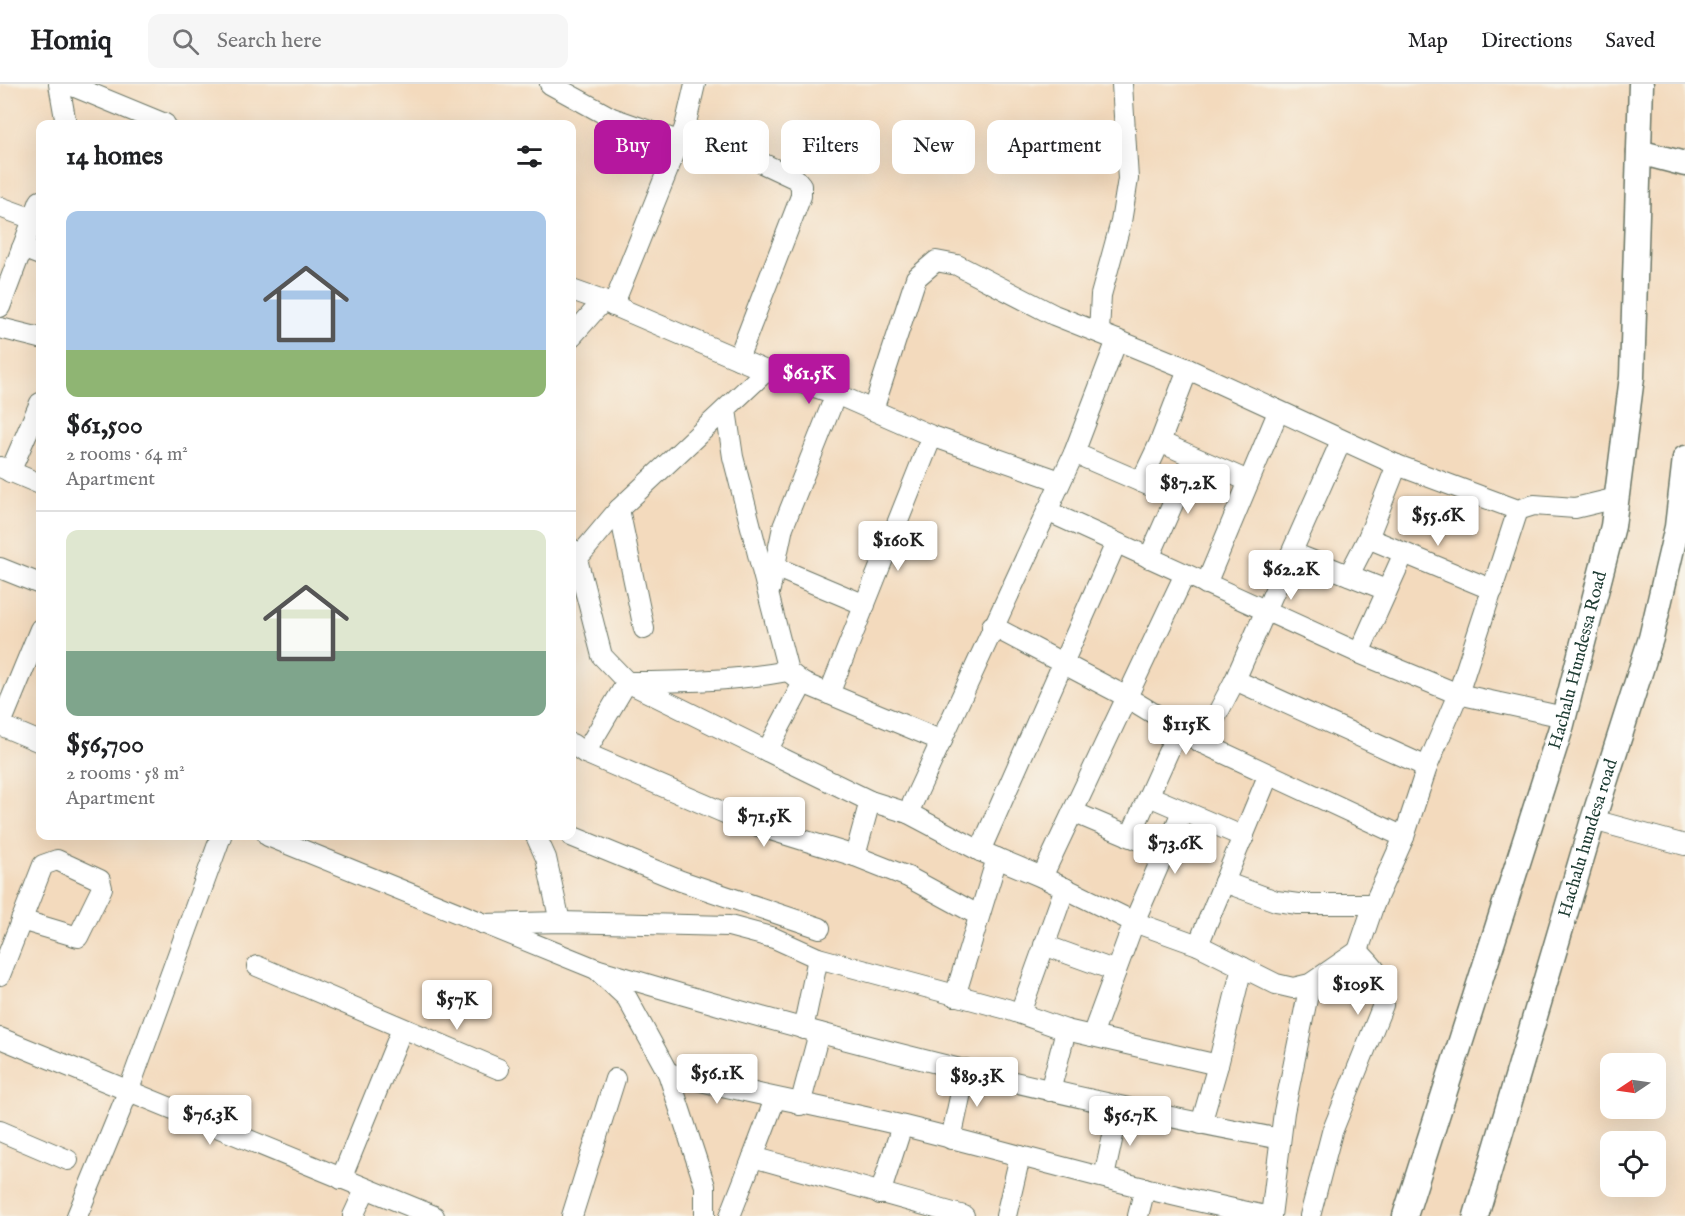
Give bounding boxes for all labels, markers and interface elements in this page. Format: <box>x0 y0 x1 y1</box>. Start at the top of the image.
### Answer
search box <box>148 14 568 68</box>
text: Homiq <box>30 24 112 59</box>
icon: search <box>169 25 202 58</box>
text: Search here <box>217 27 322 55</box>
text: Map <box>1408 28 1448 55</box>
text: Directions <box>1481 28 1572 55</box>
text: Saved <box>1605 28 1655 55</box>
chip: Buy <box>594 120 671 174</box>
chip: Rent <box>683 120 769 174</box>
chip: Filters <box>781 120 880 174</box>
chip: New <box>892 120 975 174</box>
chip: Apartment <box>987 120 1122 174</box>
text: 14 homes <box>66 140 163 173</box>
icon: filters <box>513 140 546 173</box>
icon: home <box>252 250 360 358</box>
pin: $61.5K <box>760 354 858 405</box>
text: $61.5K <box>783 361 835 386</box>
text: $61,500 <box>66 409 143 442</box>
text: 2 rooms · 64 m² <box>66 442 188 467</box>
pin: $87.2K <box>1139 464 1237 515</box>
text: Apartment <box>66 467 155 492</box>
text: $87.2K <box>1160 471 1216 496</box>
pin: $55.6K <box>1389 496 1487 547</box>
text: $55.6K <box>1412 503 1464 528</box>
pin: $160K <box>856 521 940 572</box>
text: $160K <box>872 528 924 553</box>
pin: $62.2K <box>1242 550 1340 601</box>
text: $62.2K <box>1262 557 1320 582</box>
street label: Hachalu Hundessa Road <box>1543 568 1612 753</box>
icon: home <box>252 569 360 677</box>
pin: $115K <box>1144 705 1228 756</box>
text: $115K <box>1162 712 1210 737</box>
text: $56,700 <box>66 728 144 761</box>
street label: Hachalu hundesa road <box>1553 756 1623 920</box>
text: 2 rooms · 58 m² <box>66 761 185 786</box>
text: Apartment <box>66 786 155 811</box>
pin: $71.5K <box>715 797 813 848</box>
text: $71.5K <box>737 804 791 829</box>
pin: $73.6K <box>1126 824 1224 875</box>
text: $73.6K <box>1147 831 1203 856</box>
pin: $109K <box>1316 965 1400 1016</box>
text: $109K <box>1332 972 1384 997</box>
pin: $57K <box>421 980 493 1031</box>
text: $57K <box>436 987 478 1012</box>
north arrow <box>1600 1053 1666 1119</box>
map controls <box>1600 1053 1666 1197</box>
pin: $56.1K <box>668 1054 766 1105</box>
pin: $89.3K <box>928 1057 1026 1108</box>
text: $56.1K <box>691 1061 743 1086</box>
text: $89.3K <box>950 1064 1004 1089</box>
pin: $76.3K <box>161 1095 259 1146</box>
pin: $56.7K <box>1081 1096 1179 1147</box>
text: $76.3K <box>182 1102 238 1127</box>
text: $56.7K <box>1103 1103 1157 1128</box>
button: locate <box>1600 1131 1666 1197</box>

